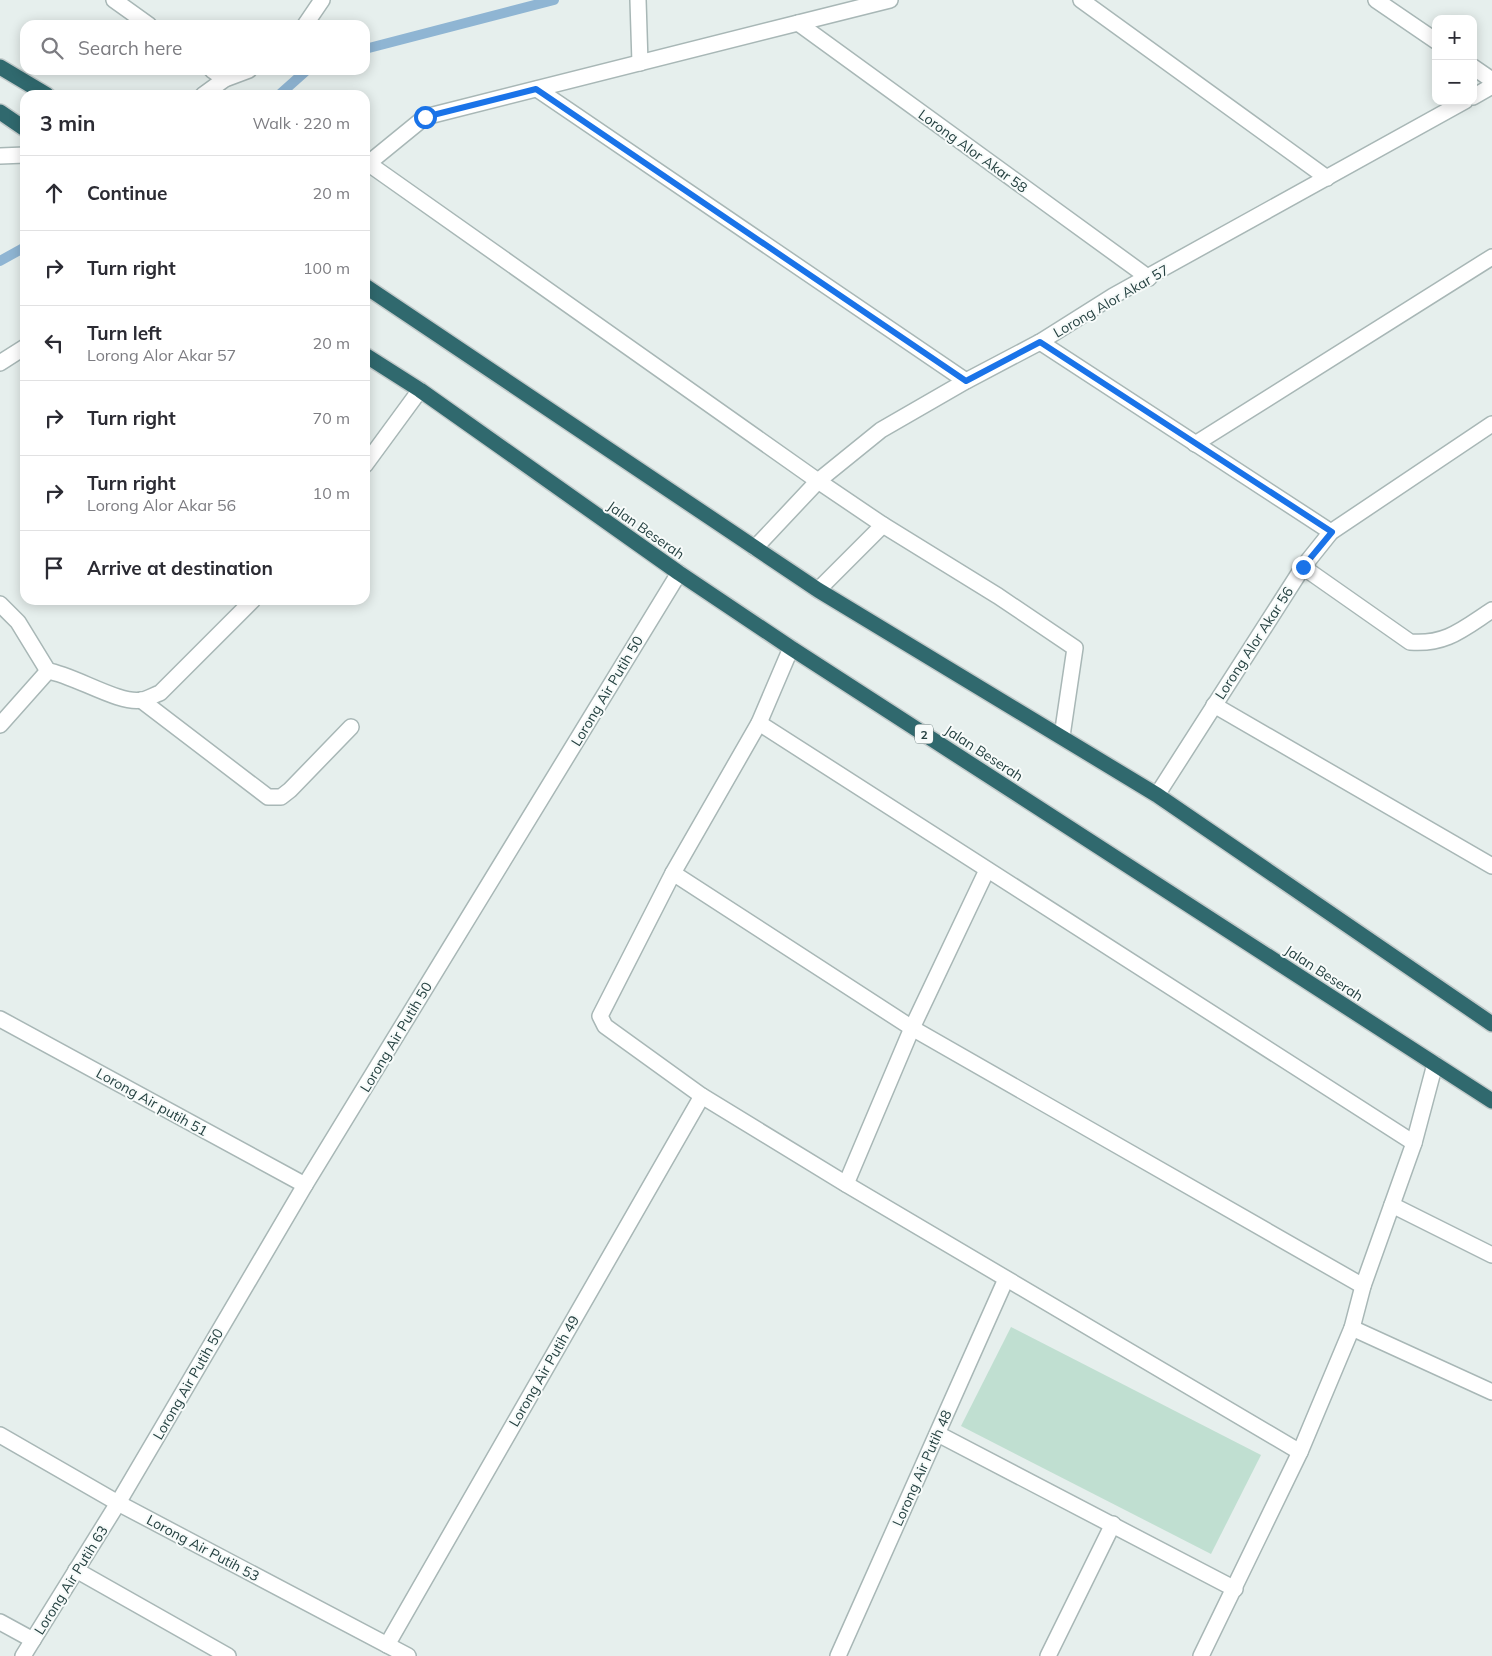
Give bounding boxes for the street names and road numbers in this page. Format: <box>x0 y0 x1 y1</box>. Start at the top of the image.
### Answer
street label: Lorong Alor Akar 58 <box>915 105 1031 197</box>
street label: Lorong Alor Akar 57 <box>1050 261 1172 341</box>
street label: Jalan Beserah <box>604 497 688 563</box>
street label: Lorong Alor Akar 56 <box>1211 583 1297 703</box>
street label: Lorong Air Putih 50 <box>567 633 647 749</box>
street label: Jalan Beserah <box>941 721 1027 785</box>
road number: 2 <box>915 724 933 744</box>
street label: Jalan Beserah <box>1281 941 1367 1005</box>
street label: Lorong Air Putih 50 <box>356 979 436 1095</box>
street label: Lorong Air putih 51 <box>93 1064 211 1140</box>
street label: Lorong Air Putih 49 <box>505 1312 583 1430</box>
street label: Lorong Air Putih 50 <box>149 1325 227 1443</box>
street label: Lorong Air Putih 48 <box>888 1407 956 1529</box>
street label: Lorong Air Putih 53 <box>144 1511 262 1585</box>
street label: Lorong Air Putih 63 <box>30 1522 112 1638</box>

